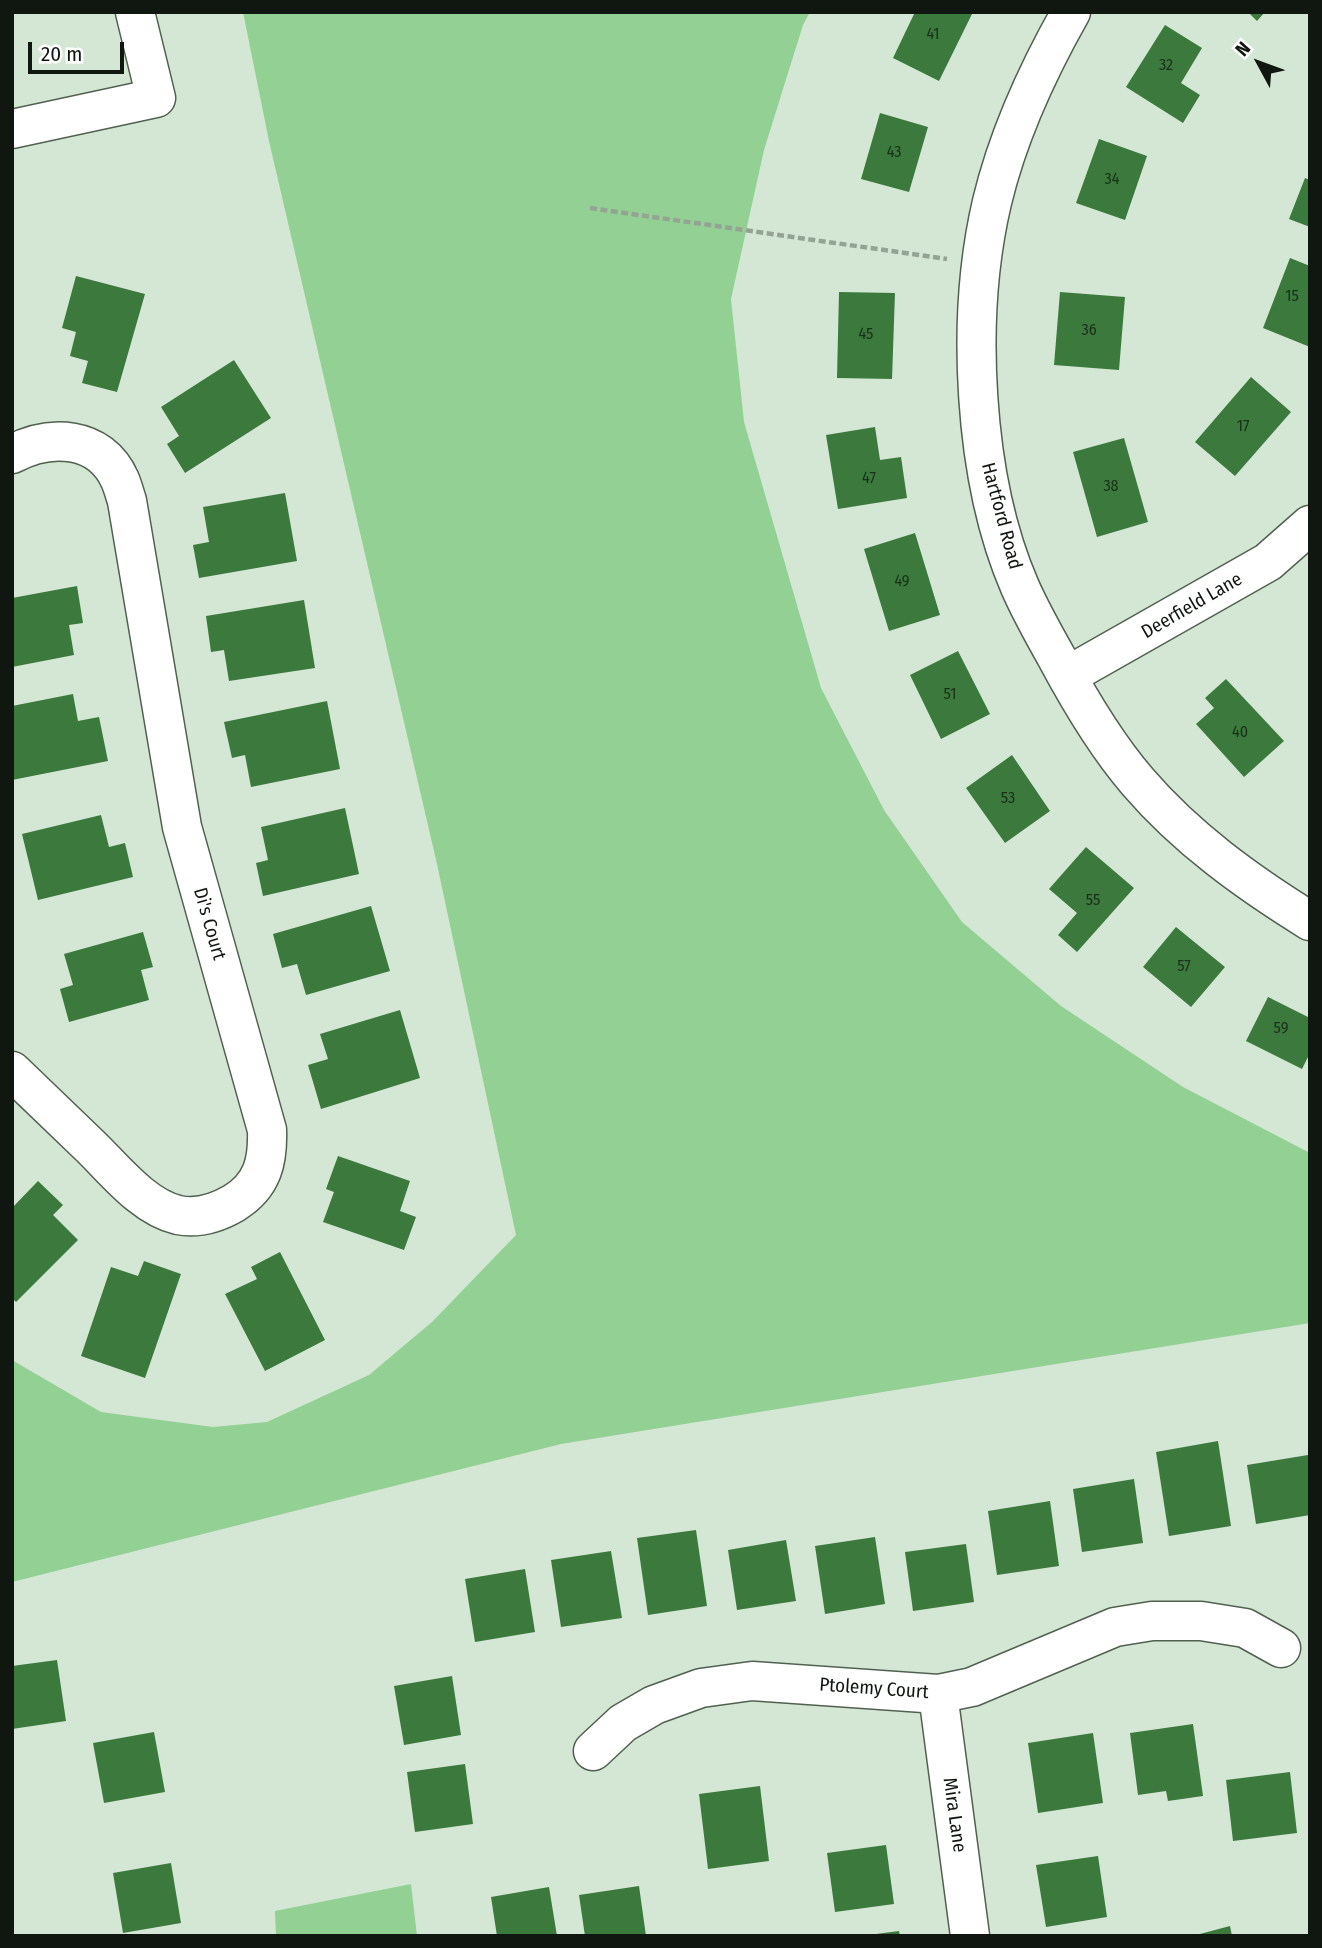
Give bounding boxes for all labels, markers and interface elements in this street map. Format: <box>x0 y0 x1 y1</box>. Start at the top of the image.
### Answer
house number: 41 <box>926 25 940 45</box>
scale bar <box>32 28 128 72</box>
north arrow <box>1224 28 1294 98</box>
text: N <box>1230 37 1255 61</box>
text: 20 m <box>41 41 82 67</box>
house number: 32 <box>1159 56 1173 76</box>
house number: 43 <box>887 143 901 163</box>
house number: 34 <box>1105 170 1119 190</box>
house number: 15 <box>1285 287 1299 307</box>
house number: 36 <box>1081 321 1097 341</box>
house number: 45 <box>859 325 873 345</box>
house number: 17 <box>1237 417 1249 437</box>
street label: Hartford Road <box>976 460 1026 572</box>
house number: 47 <box>862 469 876 489</box>
house number: 38 <box>1103 477 1119 497</box>
street label: Deerfield Lane <box>1138 568 1246 644</box>
house number: 49 <box>894 572 910 592</box>
house number: 51 <box>944 685 956 705</box>
house number: 40 <box>1232 723 1248 743</box>
house number: 53 <box>1001 789 1015 809</box>
street label: Di's Court <box>188 885 230 963</box>
house number: 55 <box>1086 891 1100 911</box>
house number: 57 <box>1177 957 1191 977</box>
house number: 59 <box>1274 1019 1288 1039</box>
street label: Ptolemy Court <box>819 1674 929 1704</box>
street label: Mira Lane <box>937 1776 971 1854</box>

